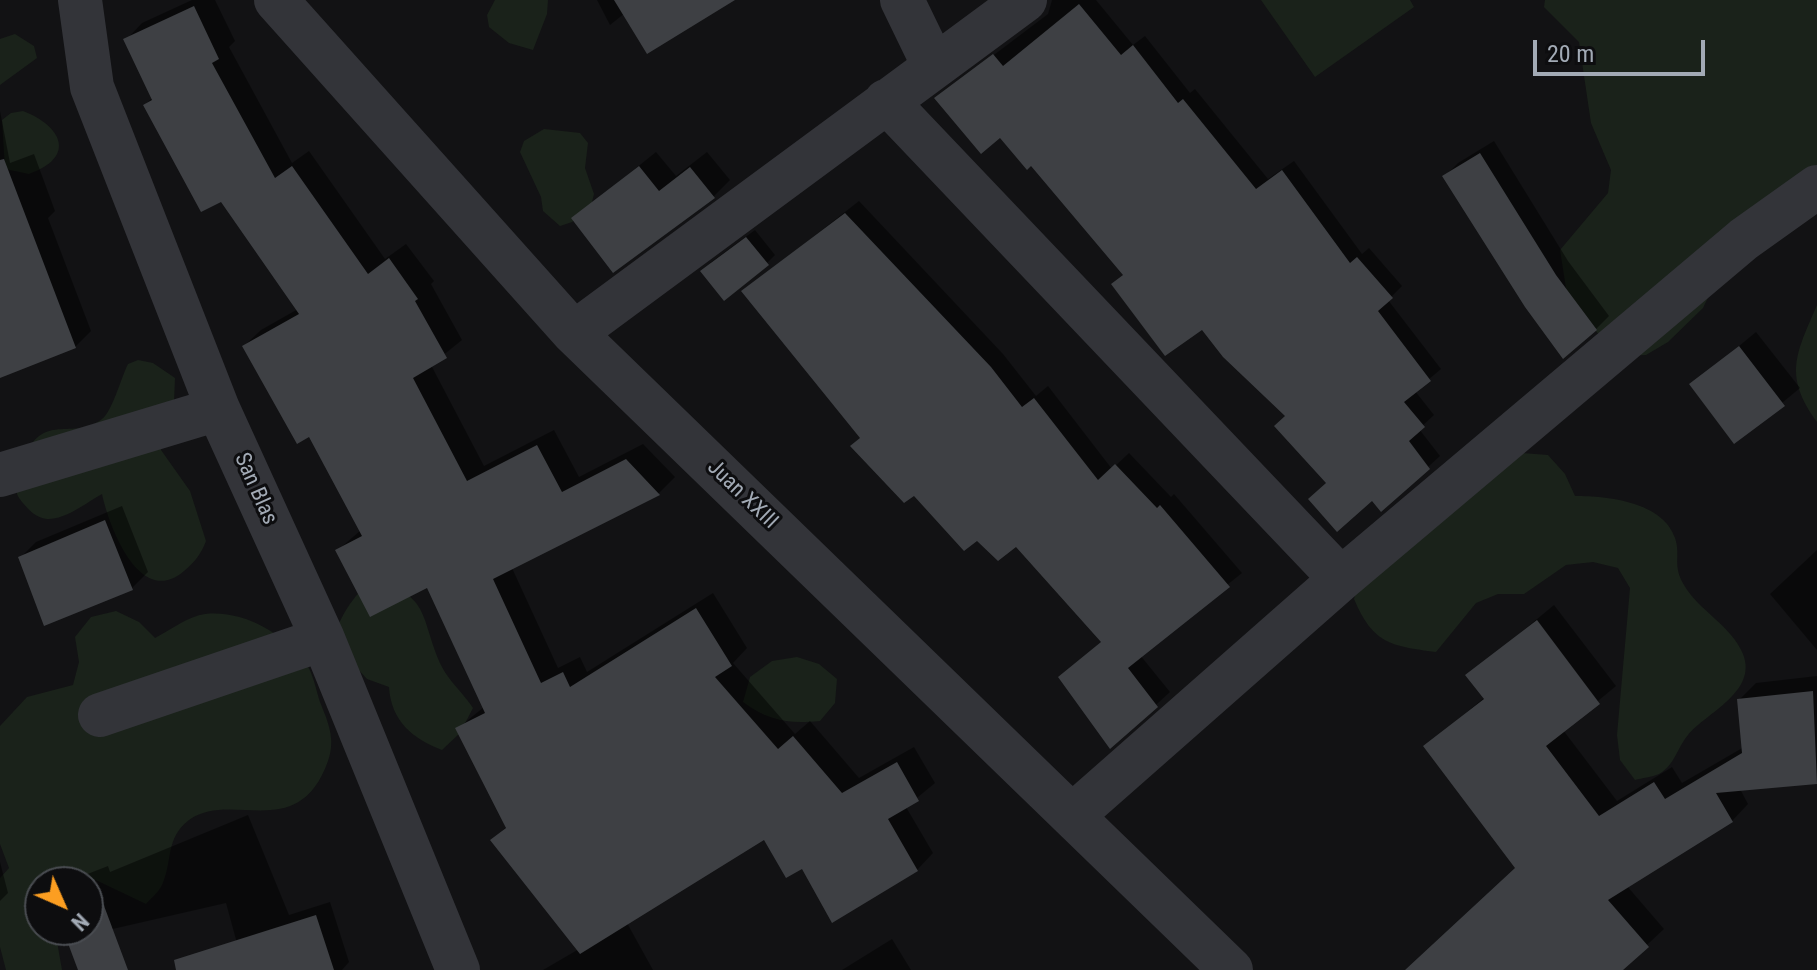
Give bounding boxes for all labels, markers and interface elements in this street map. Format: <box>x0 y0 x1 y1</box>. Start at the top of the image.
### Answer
scale bar <box>1537 24 1709 74</box>
text: 20 m <box>1547 40 1594 68</box>
street label: San Blas <box>228 449 282 529</box>
street label: Juan XXIII <box>701 455 783 535</box>
north arrow <box>24 866 104 946</box>
text: N <box>66 908 94 936</box>

